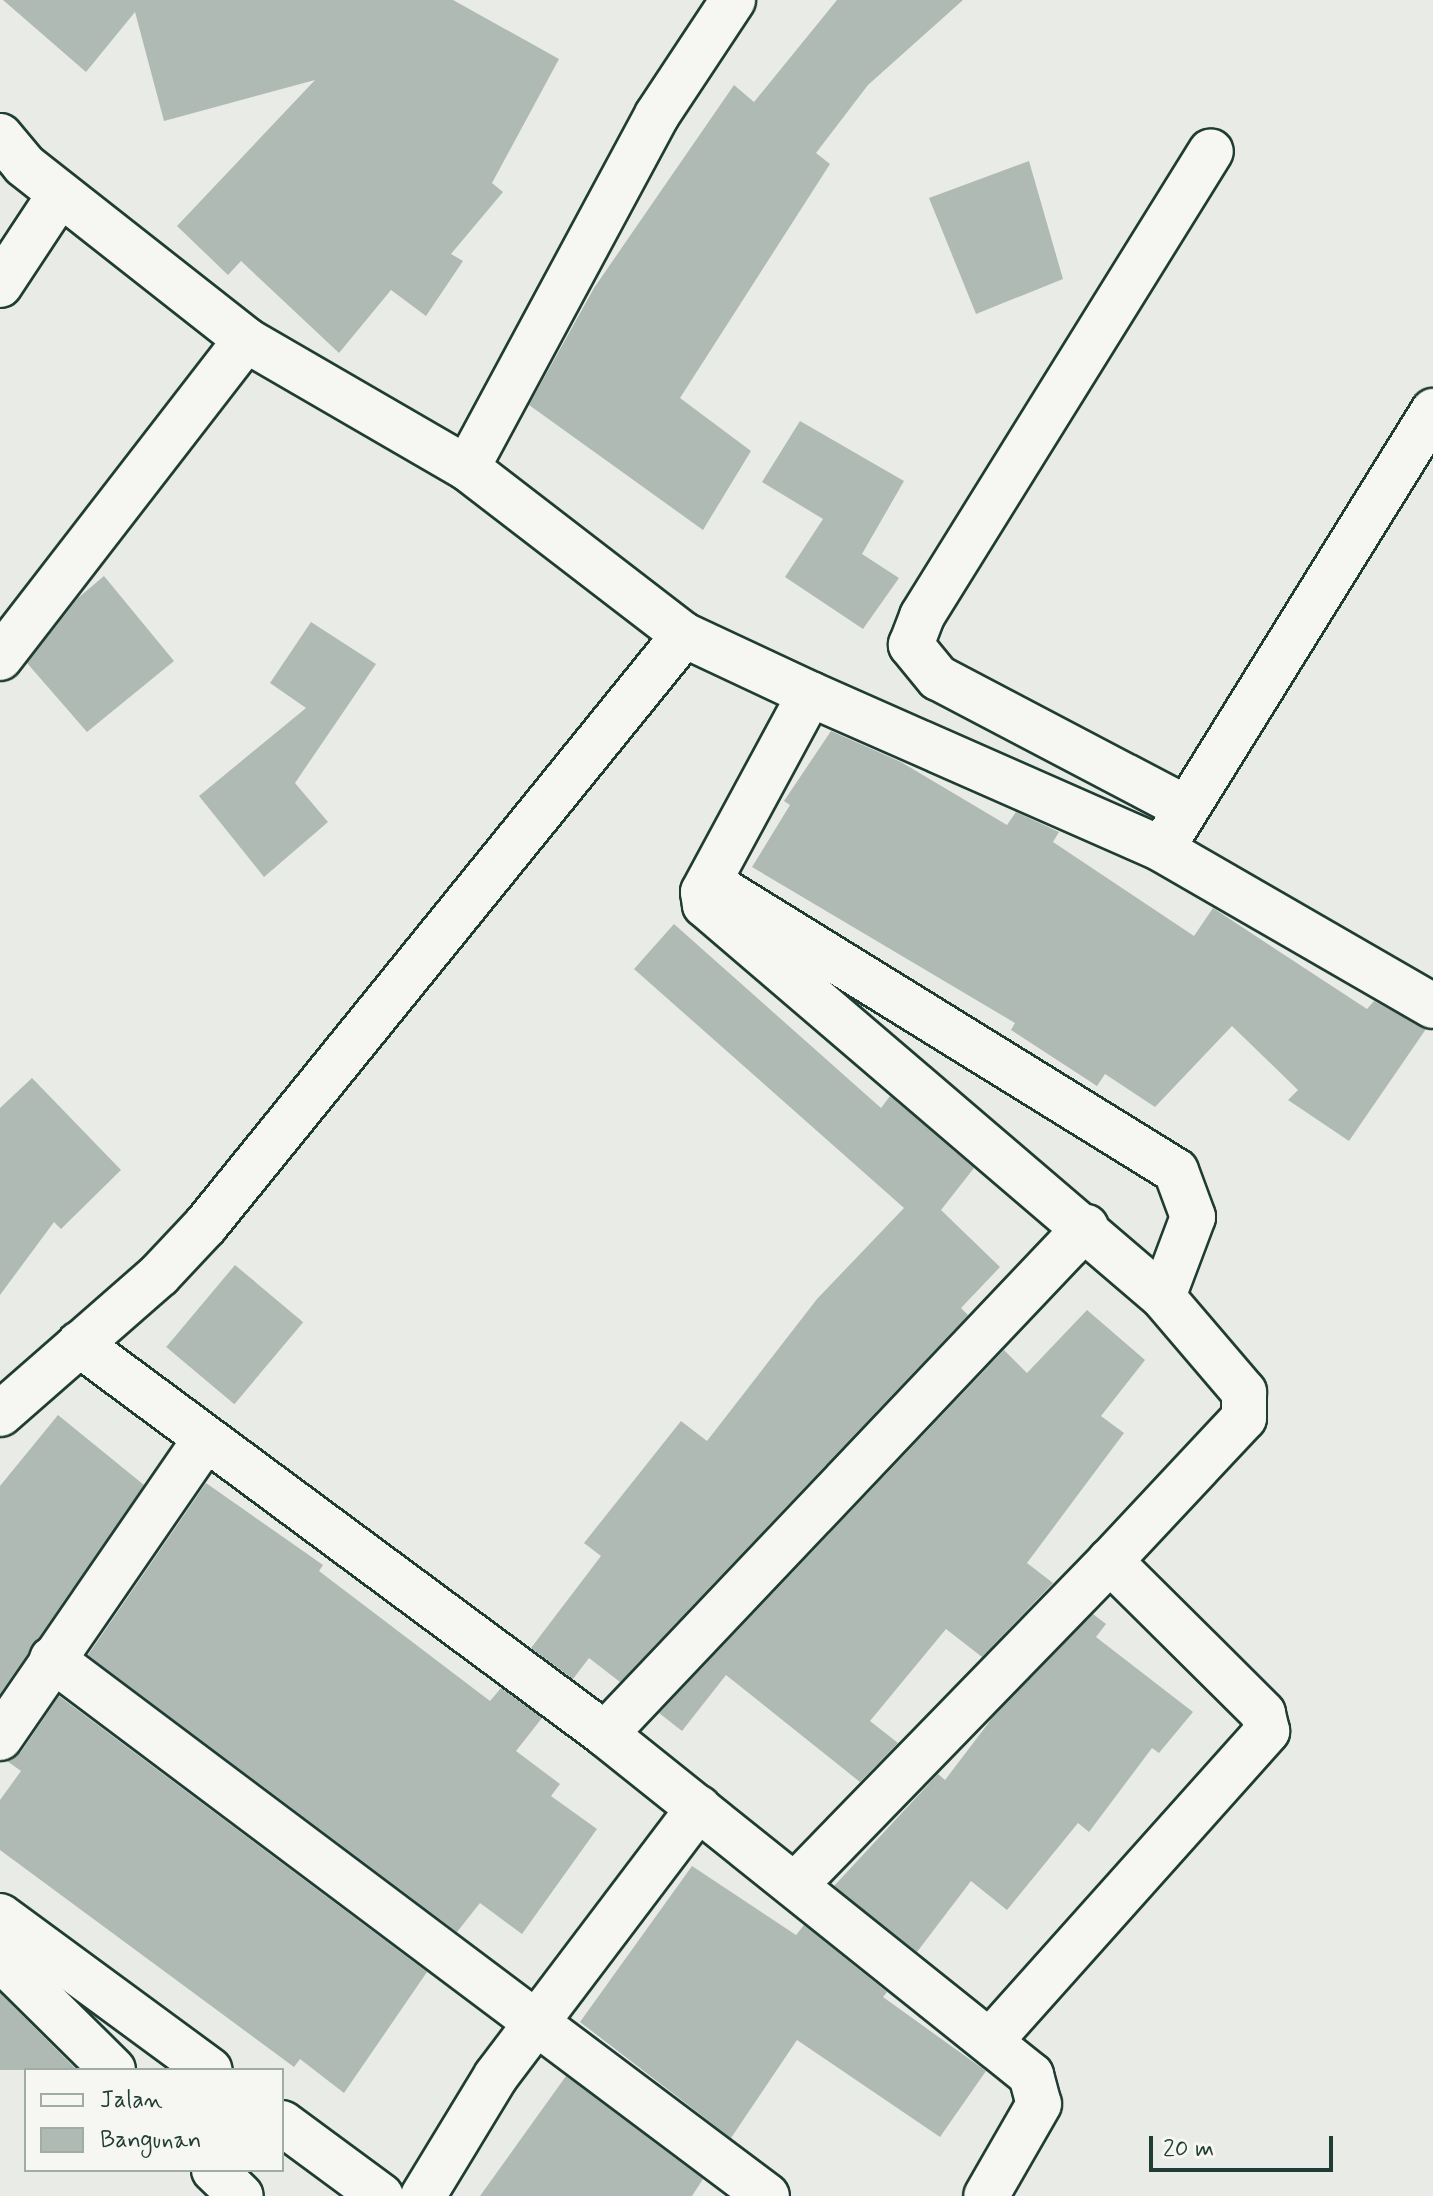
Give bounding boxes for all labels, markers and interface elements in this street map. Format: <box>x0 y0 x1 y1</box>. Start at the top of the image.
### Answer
legend <box>24 2068 284 2172</box>
text: Jalan <box>100 2085 163 2116</box>
scale bar <box>1153 2120 1337 2170</box>
text: Bangunan <box>100 2125 201 2156</box>
text: 20 m <box>1163 2134 1214 2165</box>

